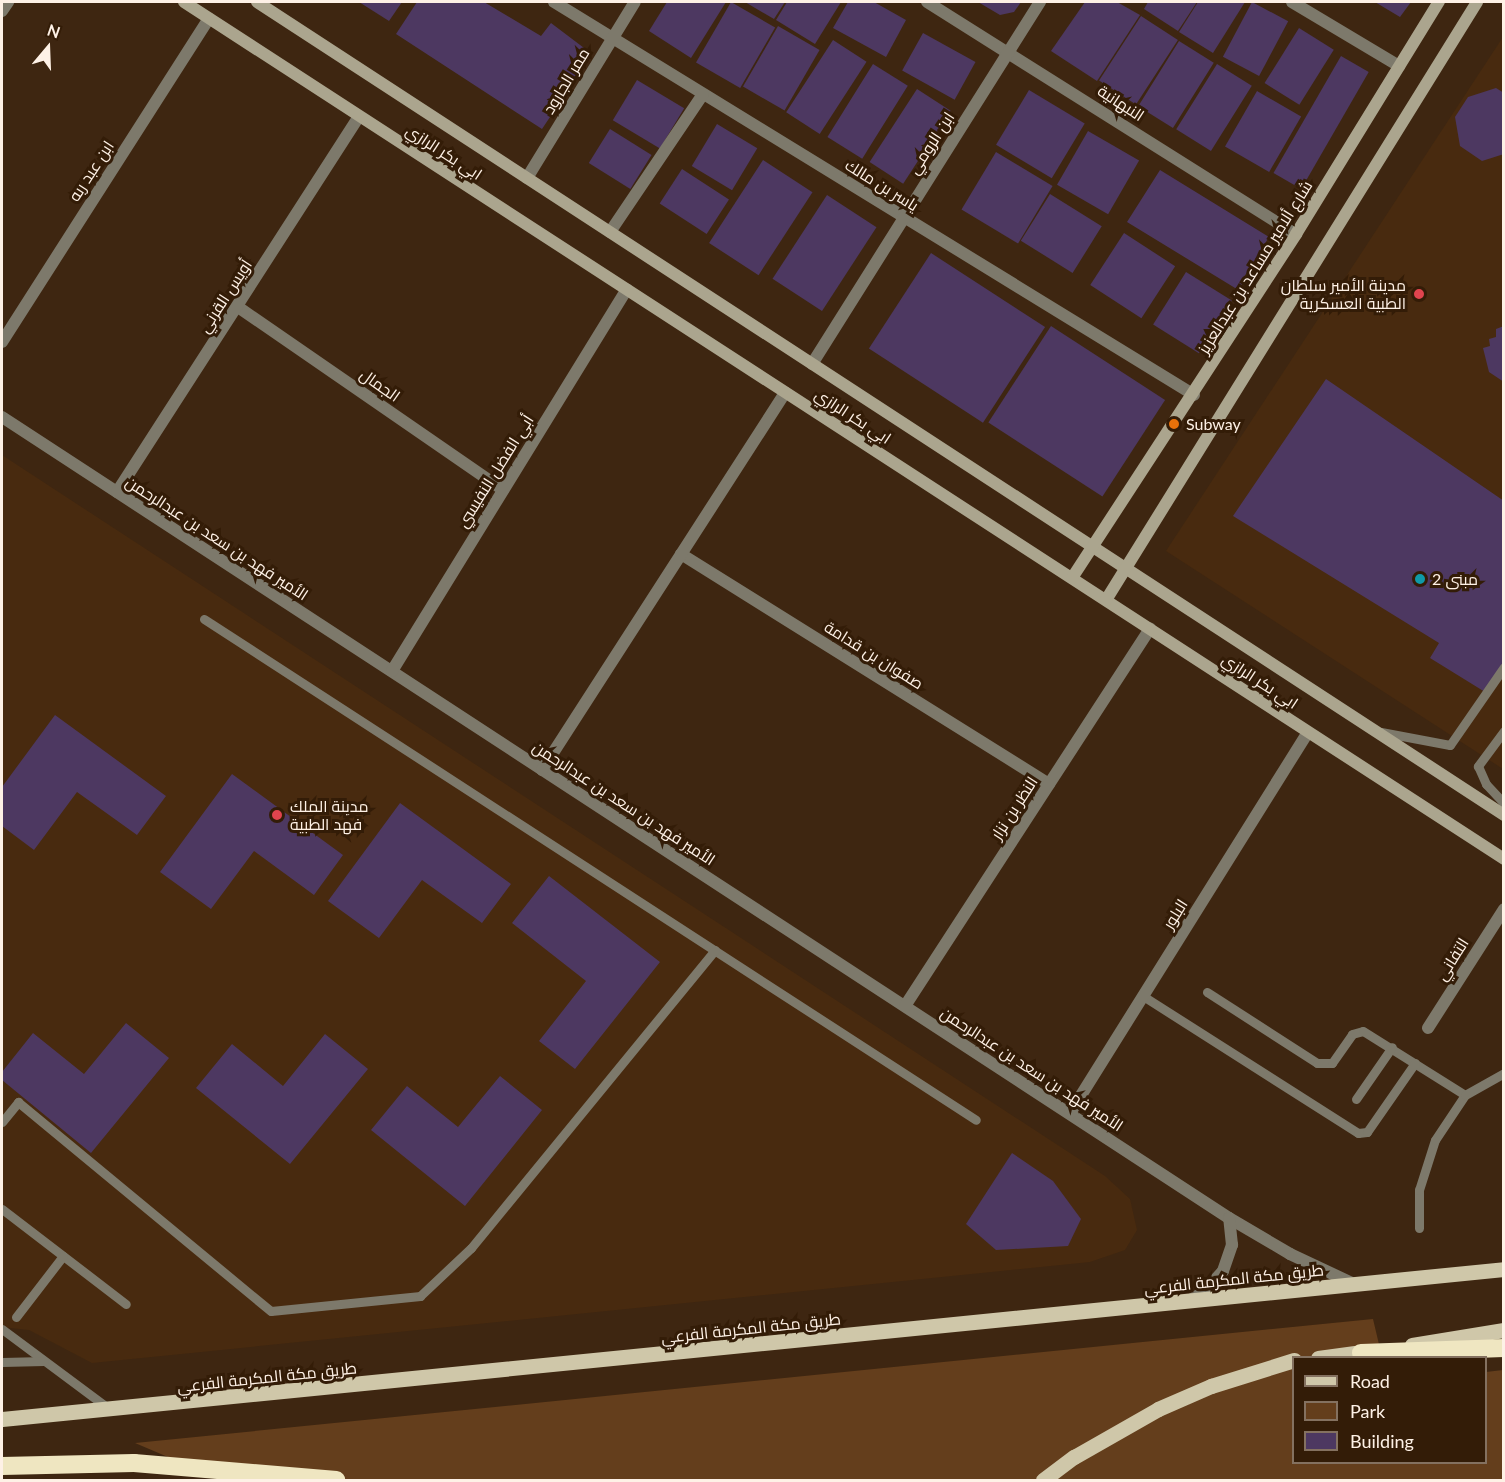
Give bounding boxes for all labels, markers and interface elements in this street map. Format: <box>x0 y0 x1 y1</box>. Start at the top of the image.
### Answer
north arrow <box>18 18 78 78</box>
text: N <box>45 20 63 41</box>
street label: ممر الجارود <box>539 44 593 118</box>
street label: النبهانية <box>1094 81 1148 125</box>
street label: ابن الرومي <box>904 108 958 178</box>
street label: ابي بكر الرازي <box>402 120 486 184</box>
street label: ابن عبد ربه <box>64 137 118 205</box>
street label: ياسر بن مالك <box>842 155 922 215</box>
street label: شارع ألامير مساعد بن عبدالعزيز <box>1194 177 1316 357</box>
street label: أويس القرني <box>194 256 256 336</box>
place label: مدينة الأمير سلطان الطبية العسكرية <box>1281 275 1406 313</box>
marker: مدينة الأمير سلطان الطبية العسكرية <box>1410 285 1428 303</box>
street label: الجمال <box>356 364 404 406</box>
street label: ابي بكر الرازي <box>811 384 895 448</box>
street label: أبي الفضل النفيسي <box>453 411 537 531</box>
place label: Subway <box>1186 414 1241 434</box>
marker: Subway <box>1167 417 1181 431</box>
street label: الأمير فهد بن سعد بن عبدالرحمن <box>122 472 312 604</box>
place label: مبنى 2 <box>1432 569 1478 589</box>
marker: مبنى 2 <box>1413 572 1427 586</box>
street label: صفوان بن قدامة <box>821 617 927 693</box>
street label: ابي بكر الرازي <box>1218 649 1302 713</box>
street label: الأمير فهد بن سعد بن عبدالرحمن <box>529 737 719 869</box>
street label: النظر بن نزار <box>986 773 1042 843</box>
place label: مدينة الملك فهد الطبية <box>290 796 369 834</box>
marker: مدينة الملك فهد الطبية <box>268 806 286 824</box>
street label: البلور <box>1158 895 1192 933</box>
street label: التفاني <box>1431 934 1473 984</box>
street label: الأمير فهد بن سعد بن عبدالرحمن <box>937 1003 1127 1135</box>
street label: طريق مكة المكرمة الفرعي <box>1143 1260 1325 1298</box>
street label: طريق مكة المكرمة الفرعي <box>660 1309 842 1347</box>
legend <box>1292 1356 1487 1464</box>
street label: طريق مكة المكرمة الفرعي <box>176 1358 358 1396</box>
text: Road <box>1350 1370 1390 1392</box>
text: Park <box>1350 1400 1385 1422</box>
text: Building <box>1350 1430 1414 1452</box>

